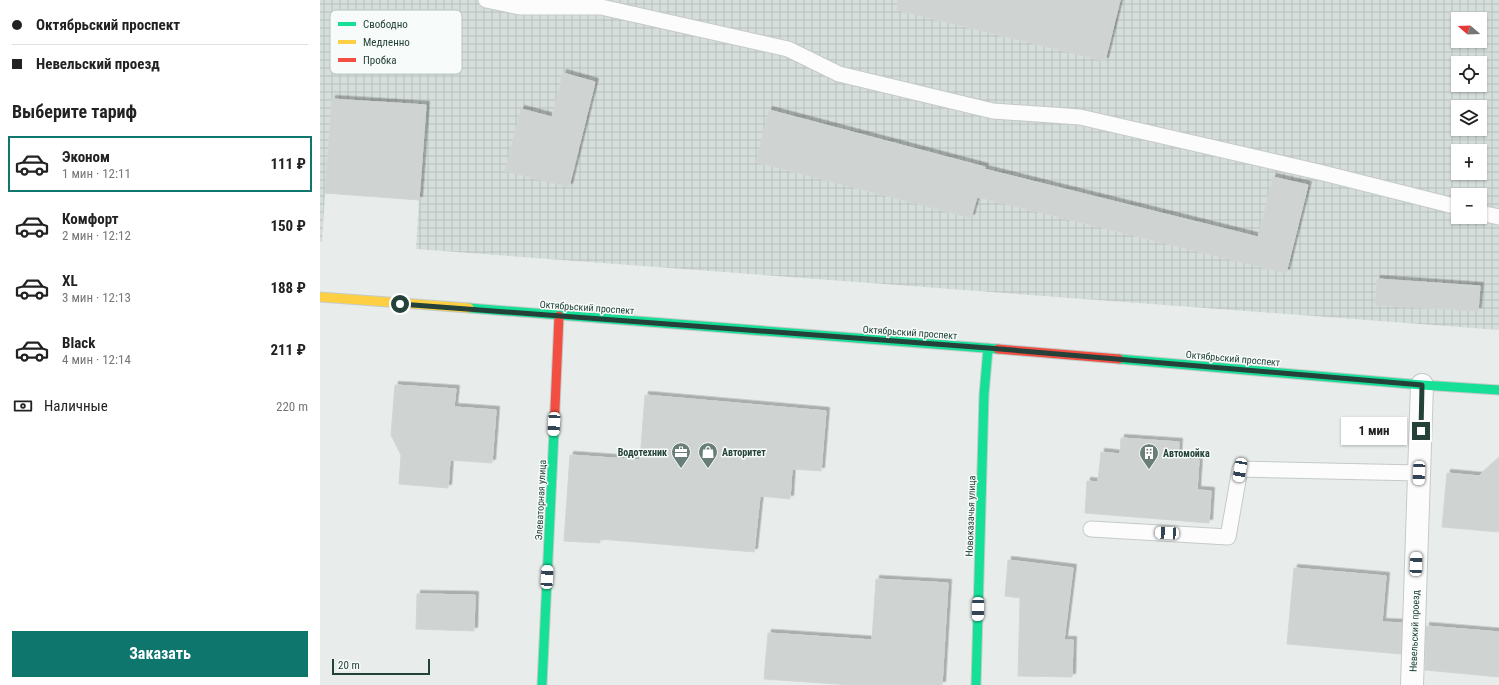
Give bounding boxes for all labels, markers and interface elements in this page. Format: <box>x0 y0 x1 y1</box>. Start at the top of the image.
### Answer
legend <box>330 10 462 74</box>
north arrow <box>1451 12 1487 48</box>
map controls <box>1451 12 1487 224</box>
text: Октябрьский проспект <box>36 16 180 34</box>
text: Свободно <box>363 18 408 31</box>
text: Медленно <box>363 36 410 49</box>
text: Пробка <box>363 54 397 67</box>
text: Невельский проезд <box>36 55 160 73</box>
button: locate <box>1451 56 1487 92</box>
button: layers <box>1451 100 1487 136</box>
text: Выберите тариф <box>12 101 137 122</box>
button: + <box>1451 144 1487 180</box>
icon: car <box>14 146 50 182</box>
text: Эконом <box>62 148 110 166</box>
text: 111 ₽ <box>270 155 306 173</box>
text: 1 мин · 12:11 <box>62 166 131 181</box>
button: − <box>1451 188 1487 224</box>
icon: car <box>14 208 50 244</box>
text: Комфорт <box>62 210 119 228</box>
text: 150 ₽ <box>270 217 306 235</box>
text: 2 мин · 12:12 <box>62 228 131 243</box>
icon: car <box>14 270 50 306</box>
text: XL <box>62 272 78 290</box>
text: 188 ₽ <box>270 279 306 297</box>
text: 3 мин · 12:13 <box>62 290 131 305</box>
route start <box>391 295 409 313</box>
street label: Октябрьский проспект <box>539 299 635 316</box>
street label: Октябрьский проспект <box>862 324 958 341</box>
icon: car <box>14 332 50 368</box>
text: Black <box>62 334 95 352</box>
text: 211 ₽ <box>270 341 306 359</box>
street label: Октябрьский проспект <box>1185 349 1281 368</box>
text: 4 мин · 12:14 <box>62 352 131 367</box>
icon: cash <box>12 395 34 417</box>
text: Наличные <box>44 397 108 415</box>
text: 220 m <box>276 399 308 414</box>
car <box>547 412 561 436</box>
callout: 1 мин <box>1341 417 1407 445</box>
route end <box>1412 422 1430 440</box>
text: 1 мин <box>1358 423 1390 438</box>
office icon: Водотехник <box>670 441 692 469</box>
shop icon: Авторитет <box>697 441 719 469</box>
building icon: Автомойка <box>1138 442 1160 470</box>
place label: Водотехник <box>618 447 667 458</box>
place label: Авторитет <box>722 447 766 458</box>
place label: Автомойка <box>1163 448 1210 459</box>
car <box>1232 457 1248 483</box>
street label: Элеваторная улица <box>533 459 548 541</box>
car <box>1413 461 1425 485</box>
street label: Новоказачья улица <box>964 475 977 557</box>
car <box>1155 526 1179 540</box>
car <box>1410 552 1422 576</box>
car <box>540 565 554 589</box>
street label: Невельский проезд <box>1408 589 1421 672</box>
car <box>972 597 984 621</box>
button: Заказать <box>12 631 308 677</box>
scale bar <box>332 657 430 676</box>
text: 20 m <box>338 659 360 672</box>

